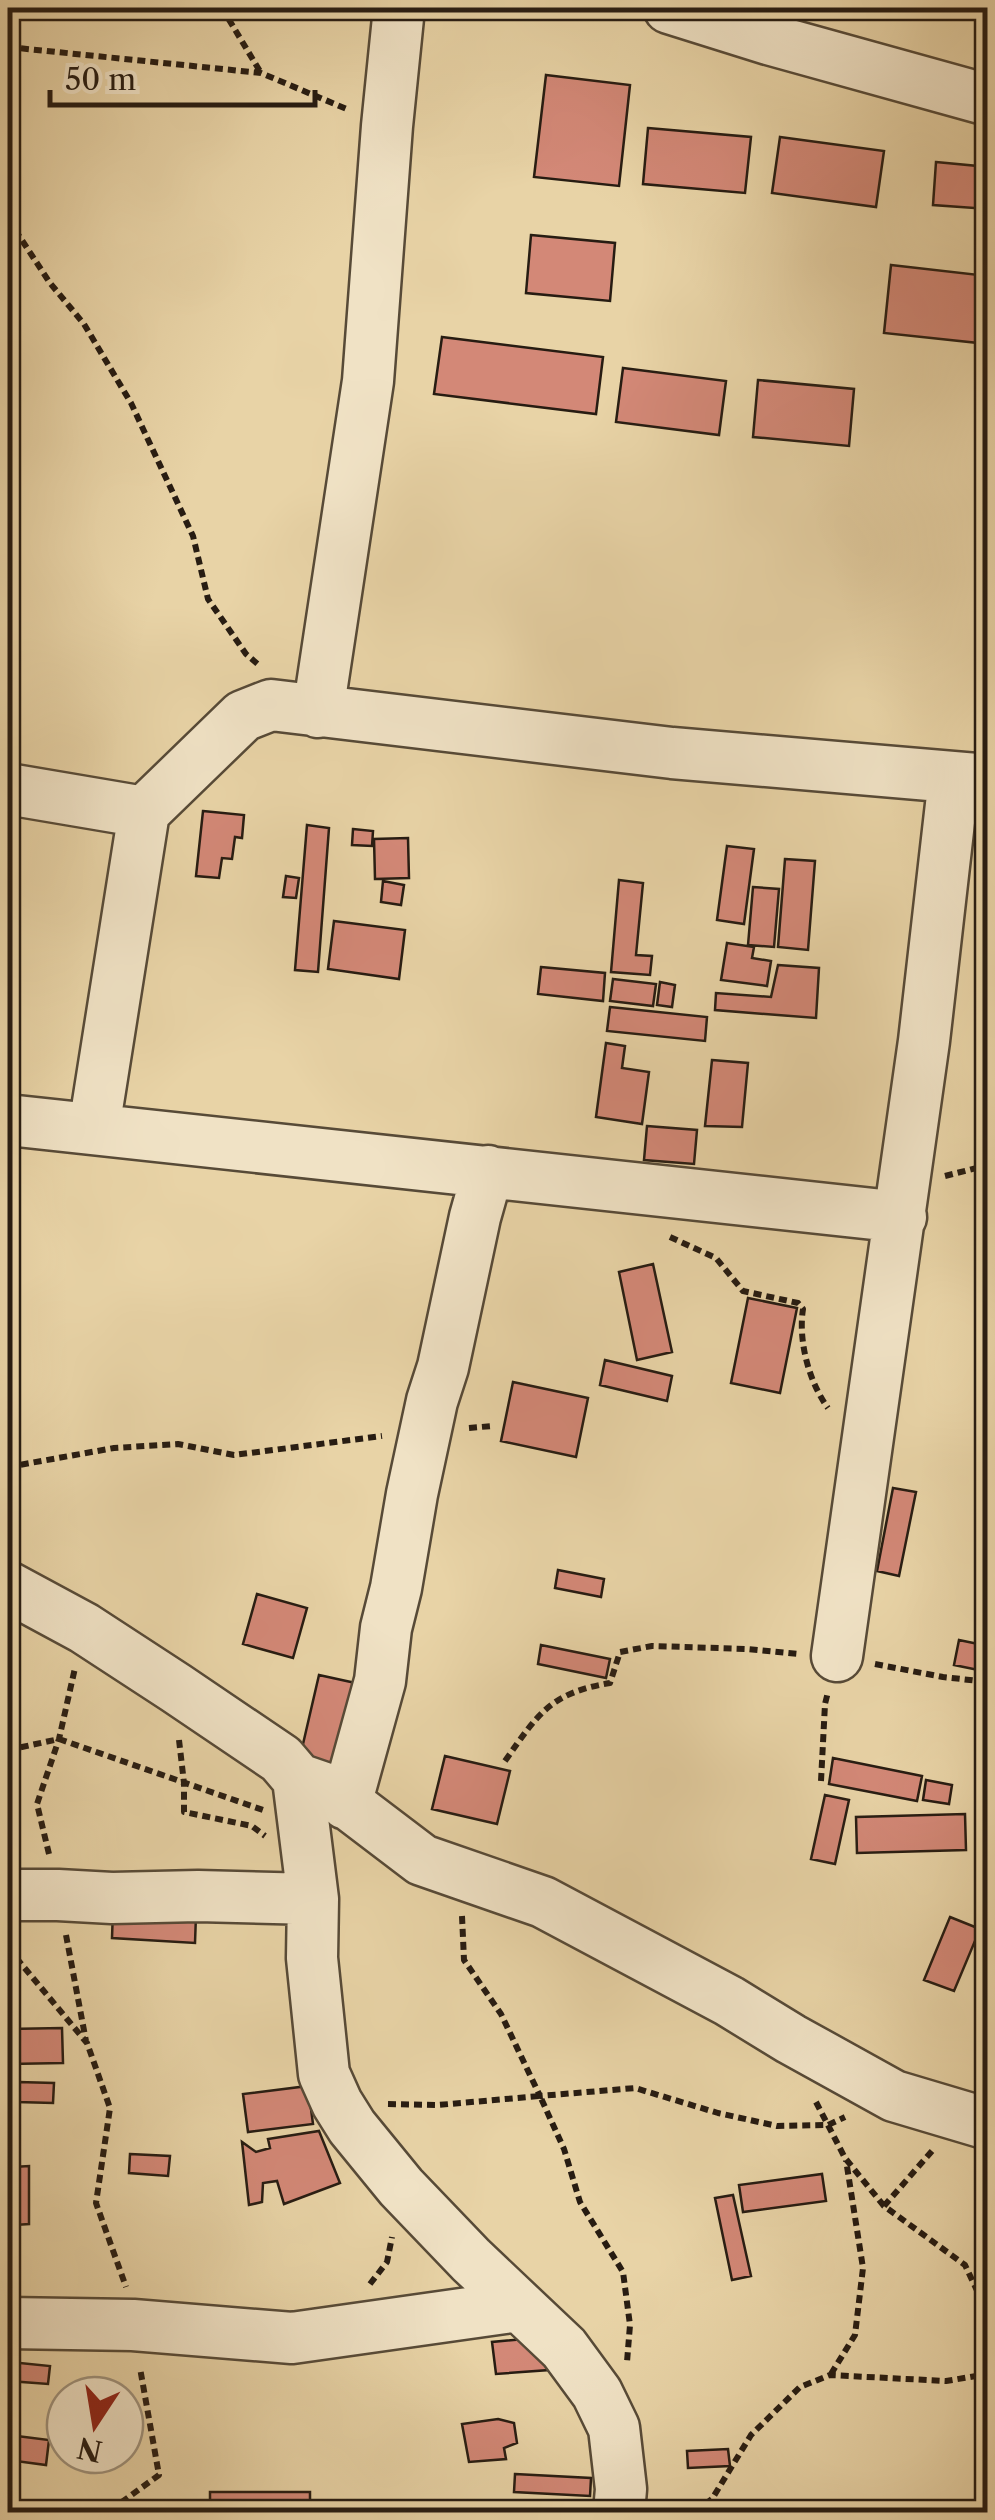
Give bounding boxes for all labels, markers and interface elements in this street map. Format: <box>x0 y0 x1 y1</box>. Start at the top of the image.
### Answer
scale bar <box>50 45 315 107</box>
text: 50 m <box>65 61 136 98</box>
north arrow <box>45 2375 145 2475</box>
text: N <box>74 2430 105 2469</box>

